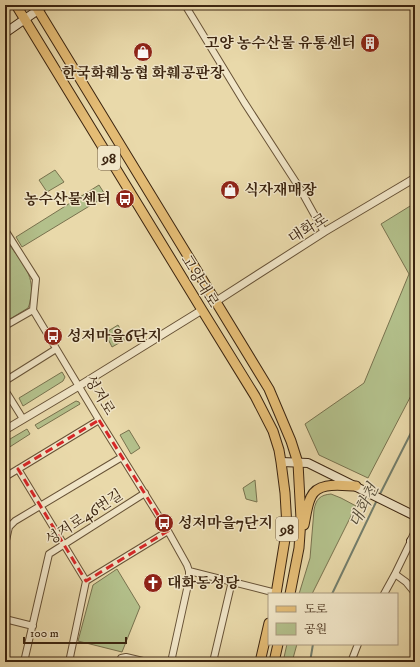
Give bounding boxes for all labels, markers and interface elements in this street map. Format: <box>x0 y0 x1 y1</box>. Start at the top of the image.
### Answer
building icon: 고양 농수산물 유통센터 <box>359 32 381 54</box>
place label: 고양 농수산물 유통센터 <box>205 34 356 53</box>
shop icon: 한국화훼농협 화훼공판장 <box>132 41 154 63</box>
place label: 한국화훼농협 화훼공판장 <box>62 64 225 83</box>
road number: 98 <box>98 146 120 170</box>
shop icon: 식자재매장 <box>219 179 241 201</box>
place label: 식자재매장 <box>244 181 317 200</box>
bus stop icon: 농수산물센터 <box>114 188 136 210</box>
place label: 농수산물센터 <box>24 190 111 209</box>
street label: 대화로 <box>285 209 332 248</box>
street label: 고양대로 <box>177 252 223 311</box>
bus stop icon: 성저마을6단지 <box>42 325 64 347</box>
place label: 성저마을6단지 <box>67 327 162 346</box>
street label: 성저로 <box>80 372 119 419</box>
water label: 대화천 <box>345 479 384 531</box>
street label: 성저로46번길 <box>42 485 127 550</box>
bus stop icon: 성저마을7단지 <box>153 512 175 534</box>
place label: 성저마을7단지 <box>178 514 273 533</box>
road number: 98 <box>276 517 298 541</box>
church icon: 대화동성당 <box>142 572 164 594</box>
place label: 대화동성당 <box>167 574 240 593</box>
legend <box>268 593 398 645</box>
text: 도로 <box>304 602 328 617</box>
scale bar <box>24 619 126 645</box>
text: 공원 <box>304 622 327 637</box>
text: 100 m <box>30 626 59 641</box>

